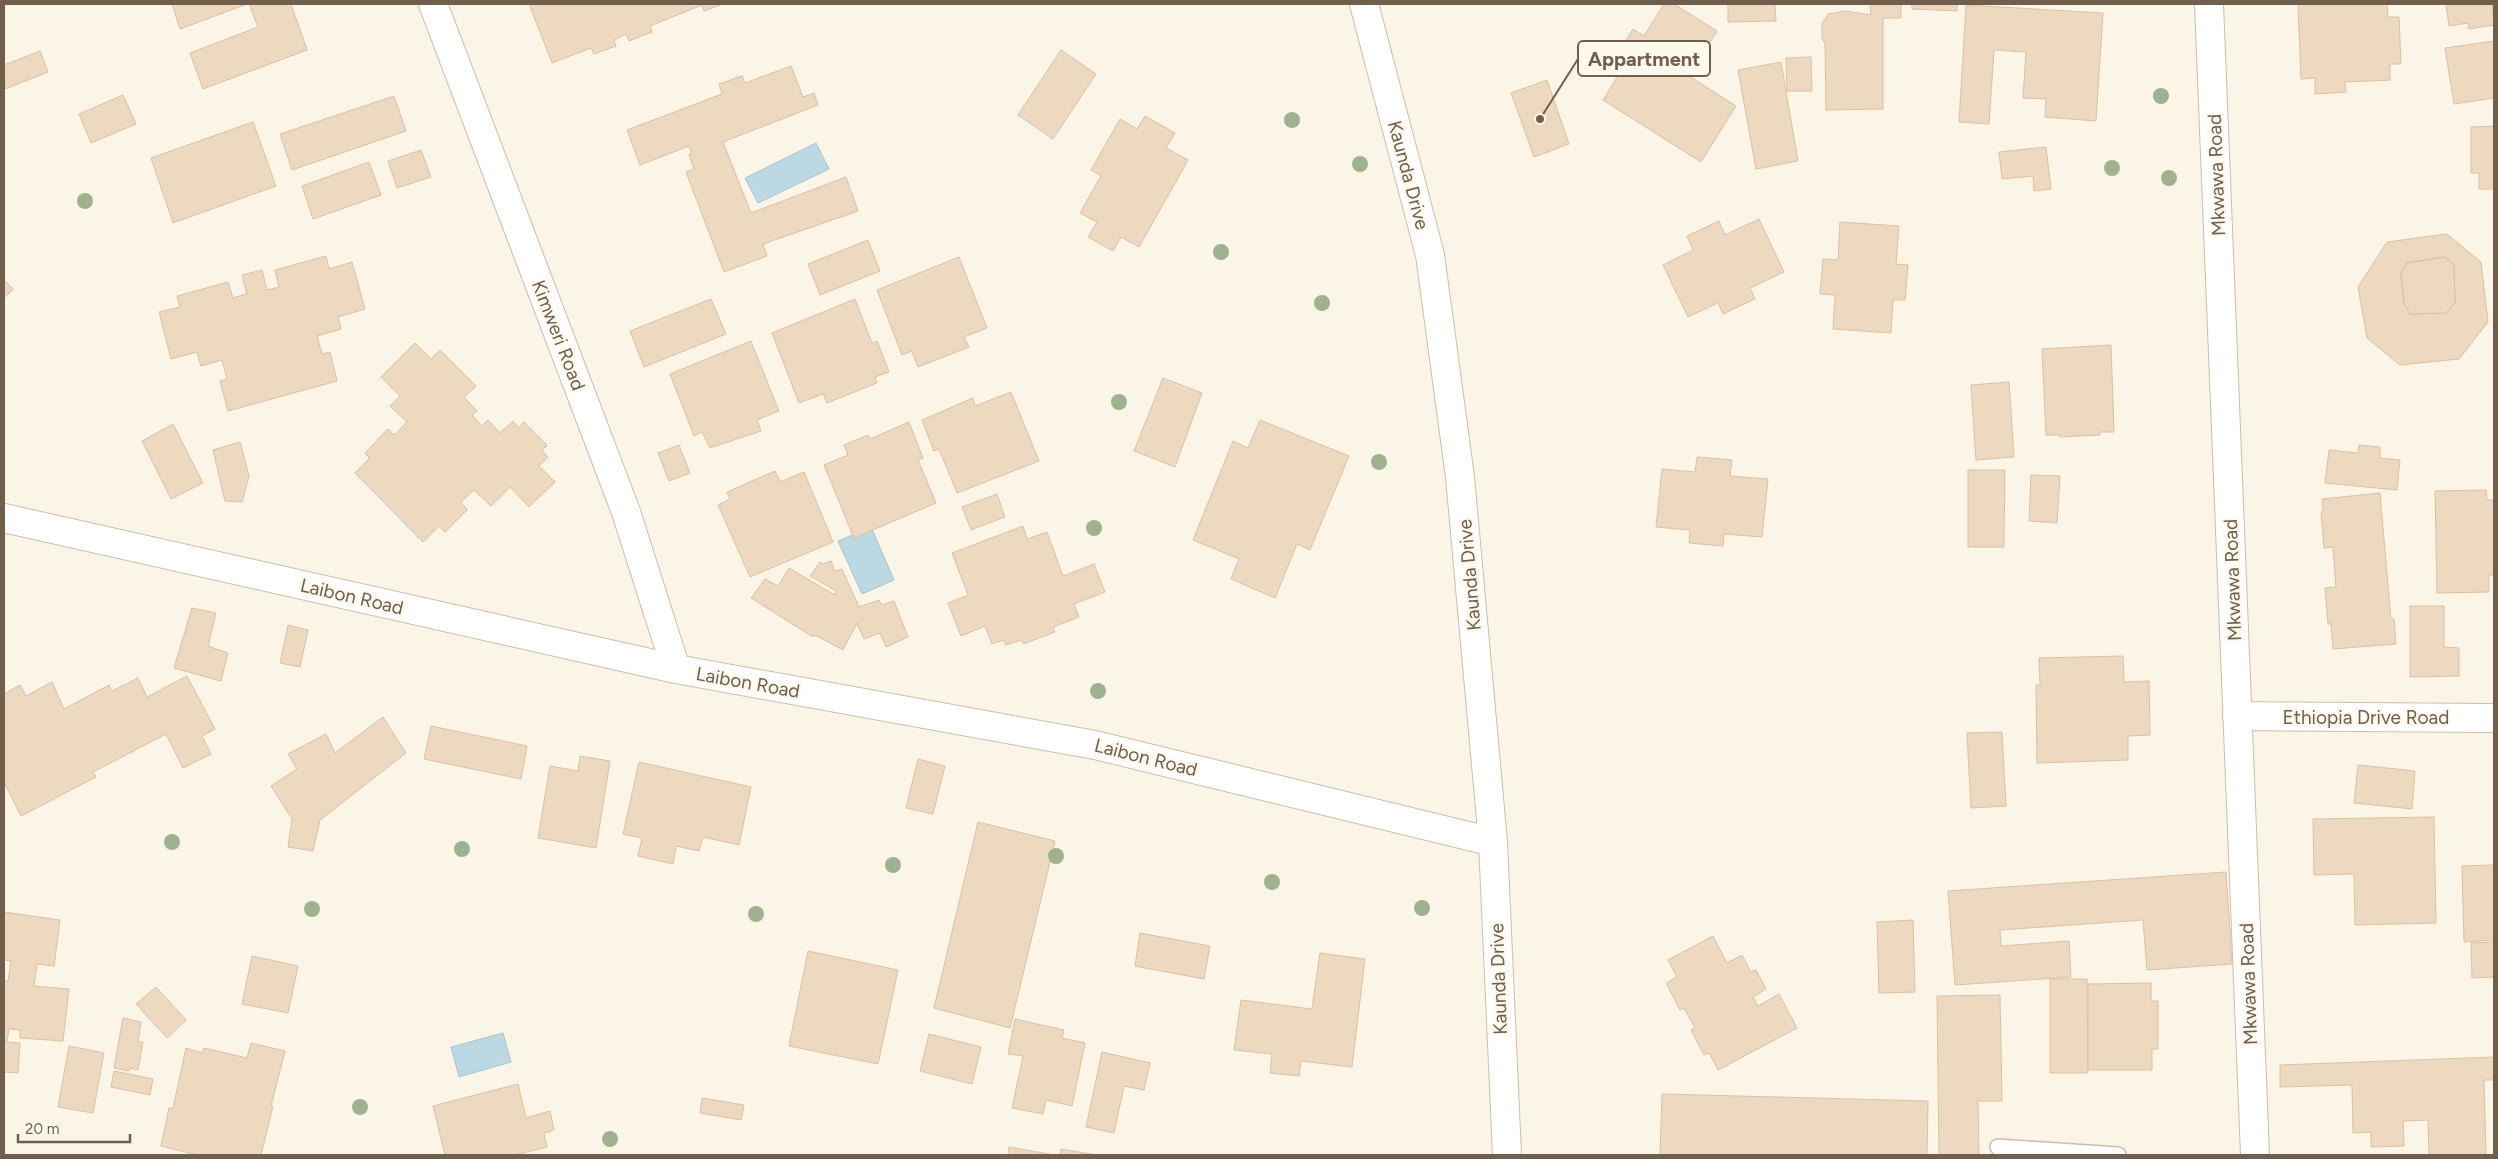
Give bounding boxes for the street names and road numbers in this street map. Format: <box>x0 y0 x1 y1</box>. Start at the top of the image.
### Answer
street label: Mkwawa Road <box>2203 113 2230 237</box>
street label: Kaunda Drive <box>1383 118 1434 232</box>
street label: Kimweri Road <box>527 277 590 394</box>
street label: Kaunda Drive <box>1453 518 1486 632</box>
street label: Mkwawa Road <box>2219 518 2246 642</box>
street label: Laibon Road <box>298 573 406 620</box>
street label: Laibon Road <box>694 662 802 703</box>
street label: Ethiopia Drive Road <box>2283 706 2449 729</box>
street label: Laibon Road <box>1092 734 1200 781</box>
street label: Mkwawa Road <box>2235 922 2262 1046</box>
street label: Kaunda Drive <box>1485 923 1512 1035</box>

